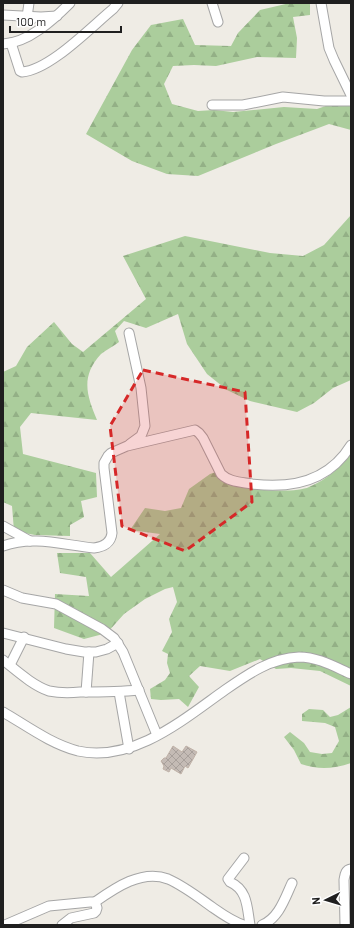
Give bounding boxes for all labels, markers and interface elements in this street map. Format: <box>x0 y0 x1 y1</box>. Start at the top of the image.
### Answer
scale bar <box>10 8 121 34</box>
text: 100 m <box>16 14 46 28</box>
north arrow <box>306 880 346 920</box>
text: N <box>309 897 322 905</box>

